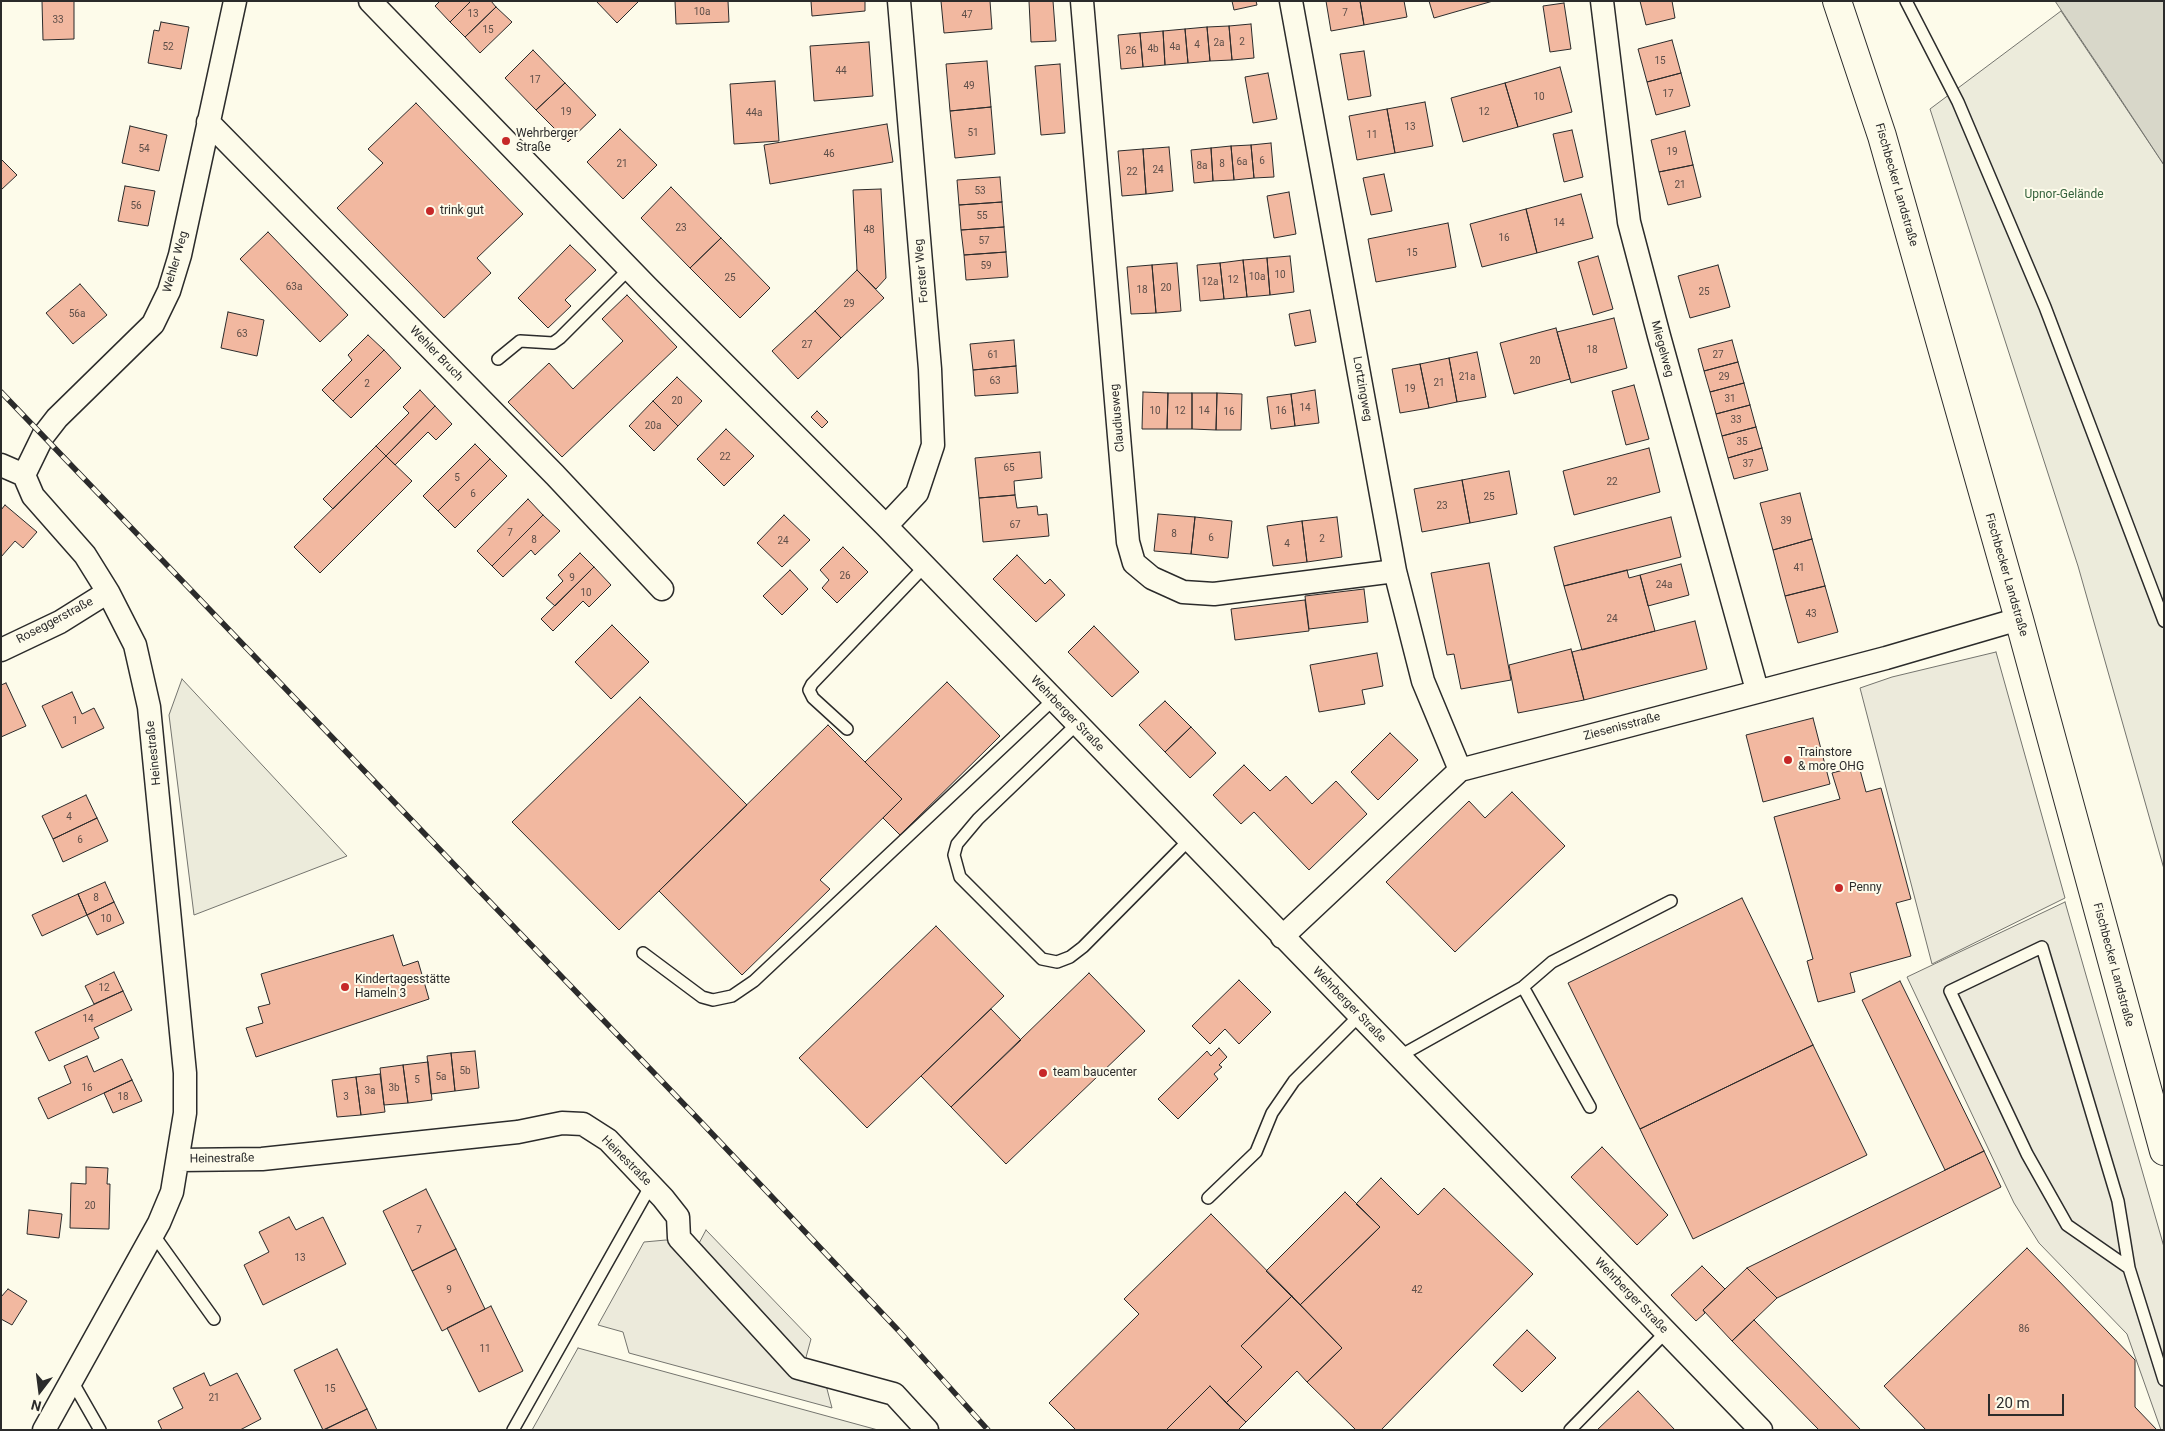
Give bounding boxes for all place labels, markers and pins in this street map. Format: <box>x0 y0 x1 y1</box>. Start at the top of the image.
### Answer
place label: Wehrberger Straße <box>516 127 578 155</box>
marker: Wehrberger Straße <box>500 135 512 147</box>
place label: trink gut <box>440 204 484 218</box>
marker: trink gut <box>424 205 436 217</box>
place label: Trainstore & more OHG <box>1798 746 1864 774</box>
marker: Trainstore & more OHG <box>1782 754 1794 766</box>
place label: Penny <box>1849 881 1882 895</box>
marker: Penny <box>1833 882 1845 894</box>
place label: Kindertagesstätte Hameln 3 <box>355 973 450 1001</box>
marker: Kindertagesstätte Hameln 3 <box>339 981 351 993</box>
place label: team baucenter <box>1053 1066 1137 1080</box>
marker: team baucenter <box>1037 1067 1049 1079</box>

